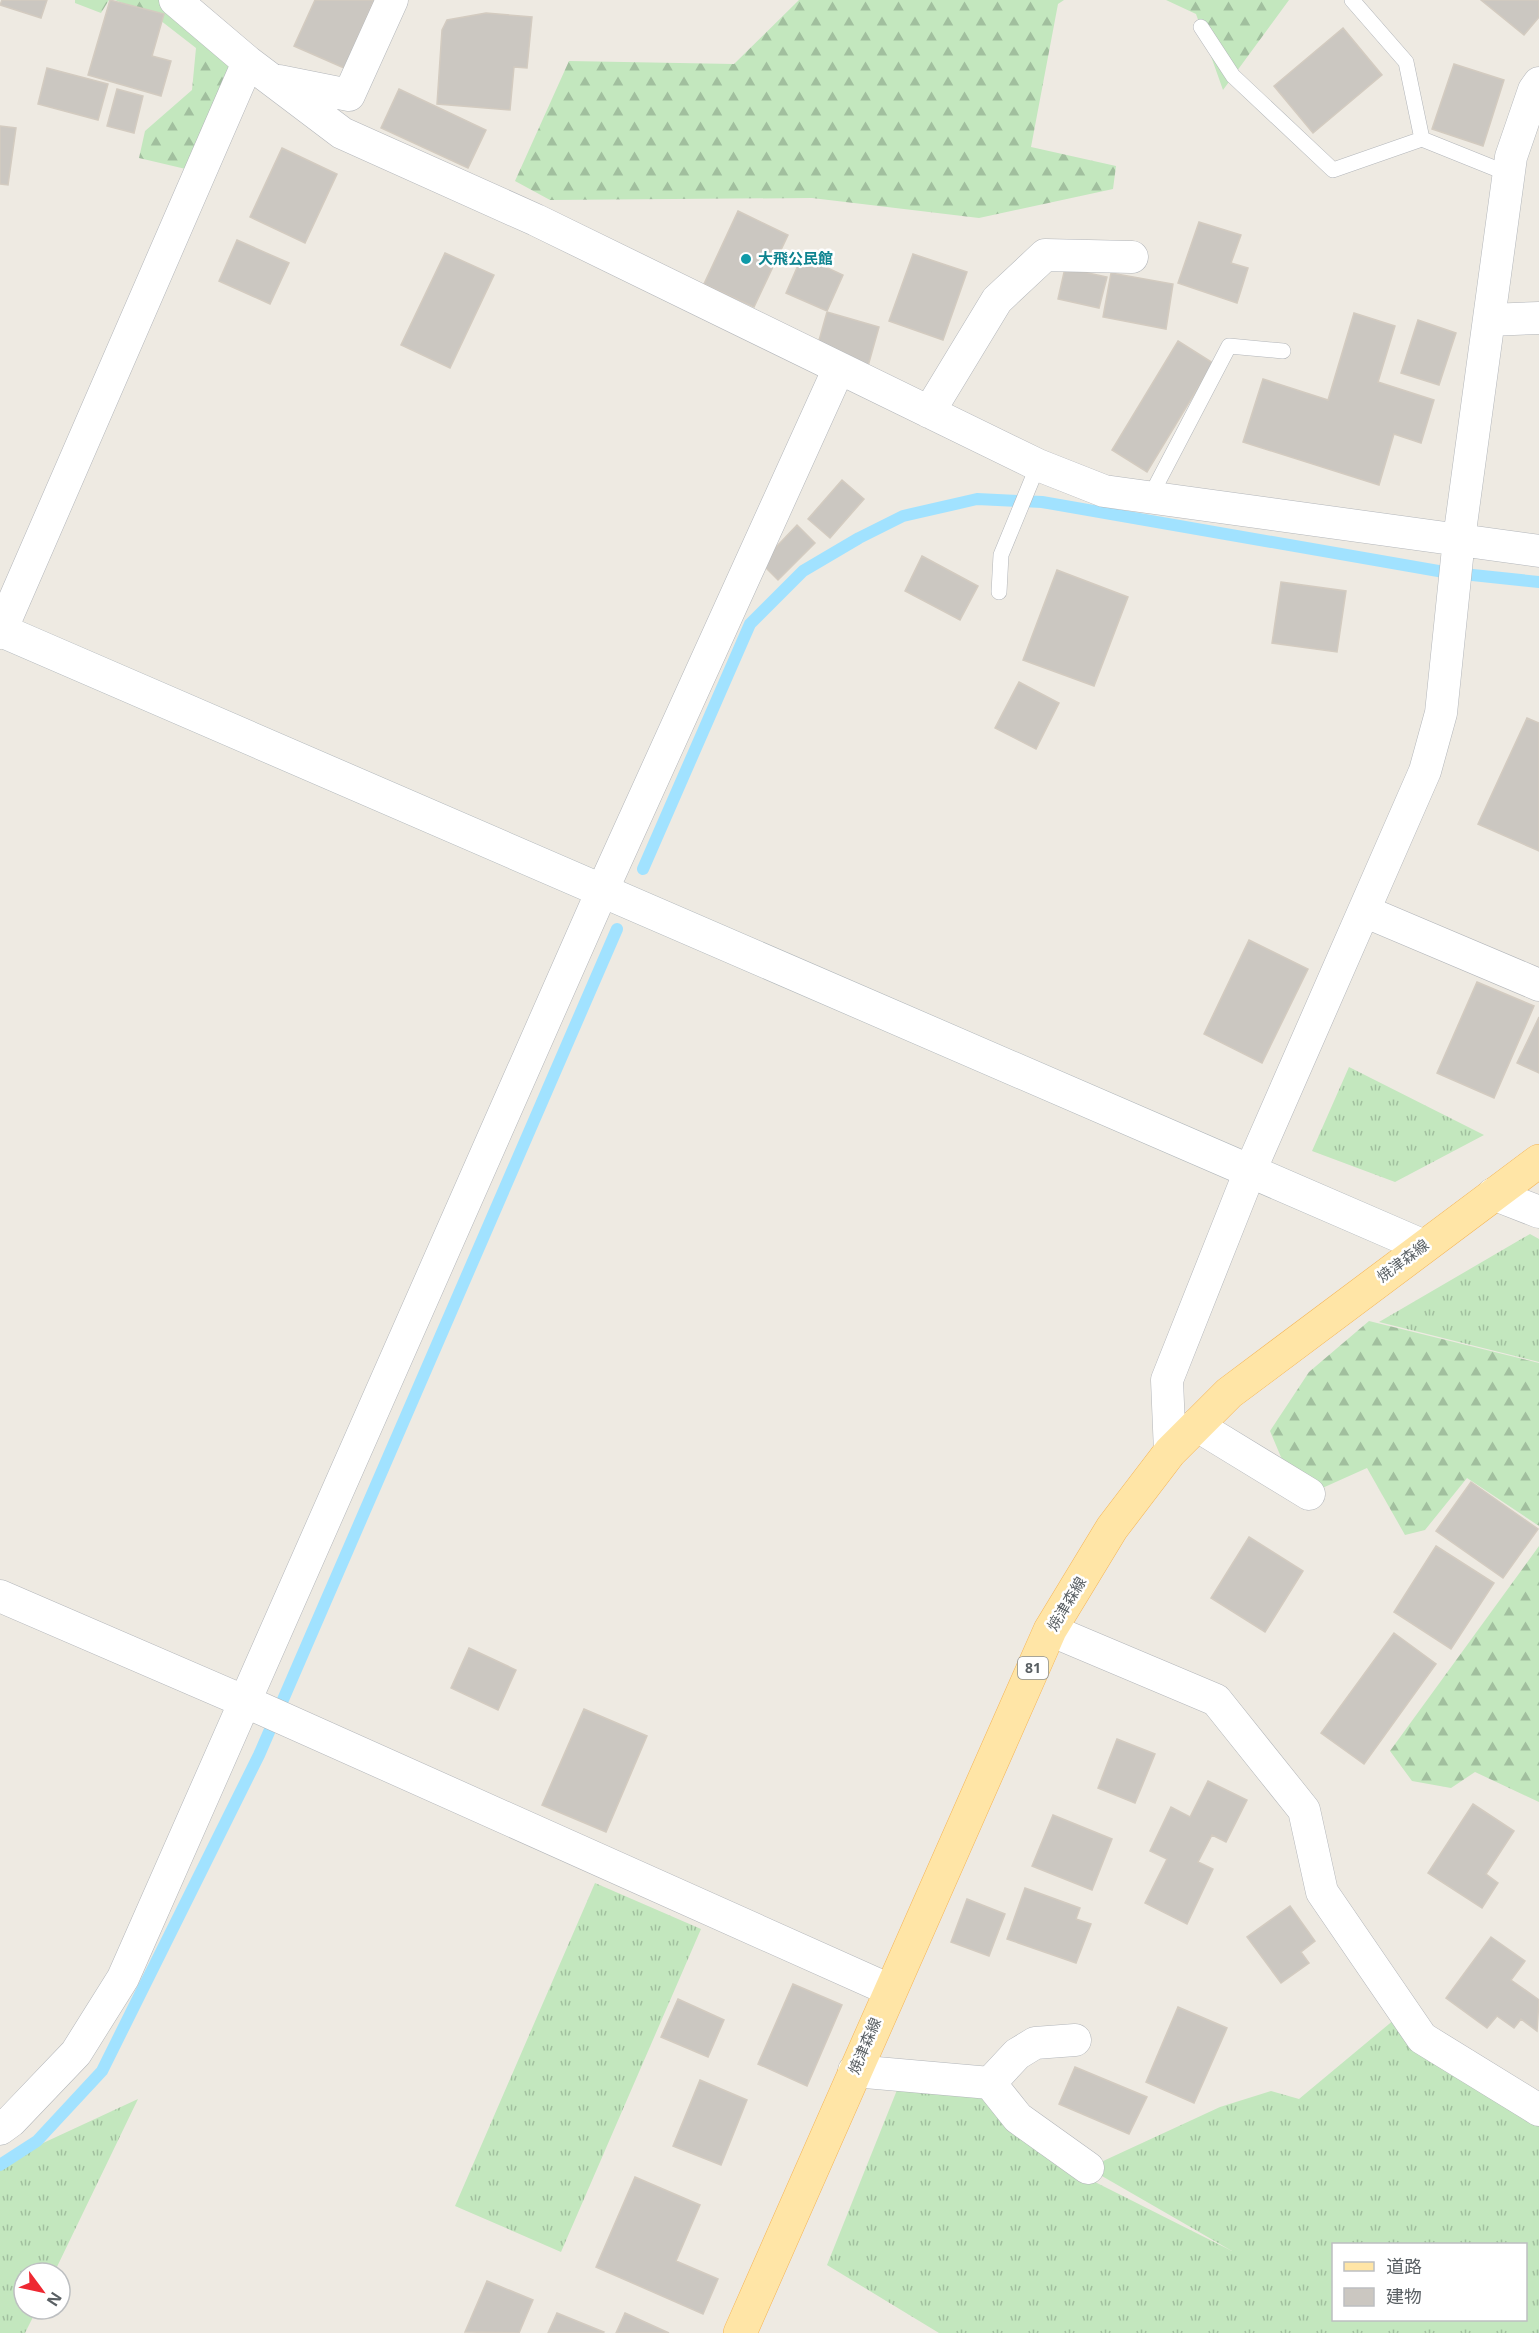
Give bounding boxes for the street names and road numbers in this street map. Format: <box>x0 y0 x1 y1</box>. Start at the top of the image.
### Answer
street label: 焼津森線 <box>1372 1234 1432 1286</box>
street label: 焼津森線 <box>1042 1573 1090 1634</box>
road number: 81 <box>1018 1657 1048 1679</box>
street label: 焼津森線 <box>843 2014 885 2077</box>

